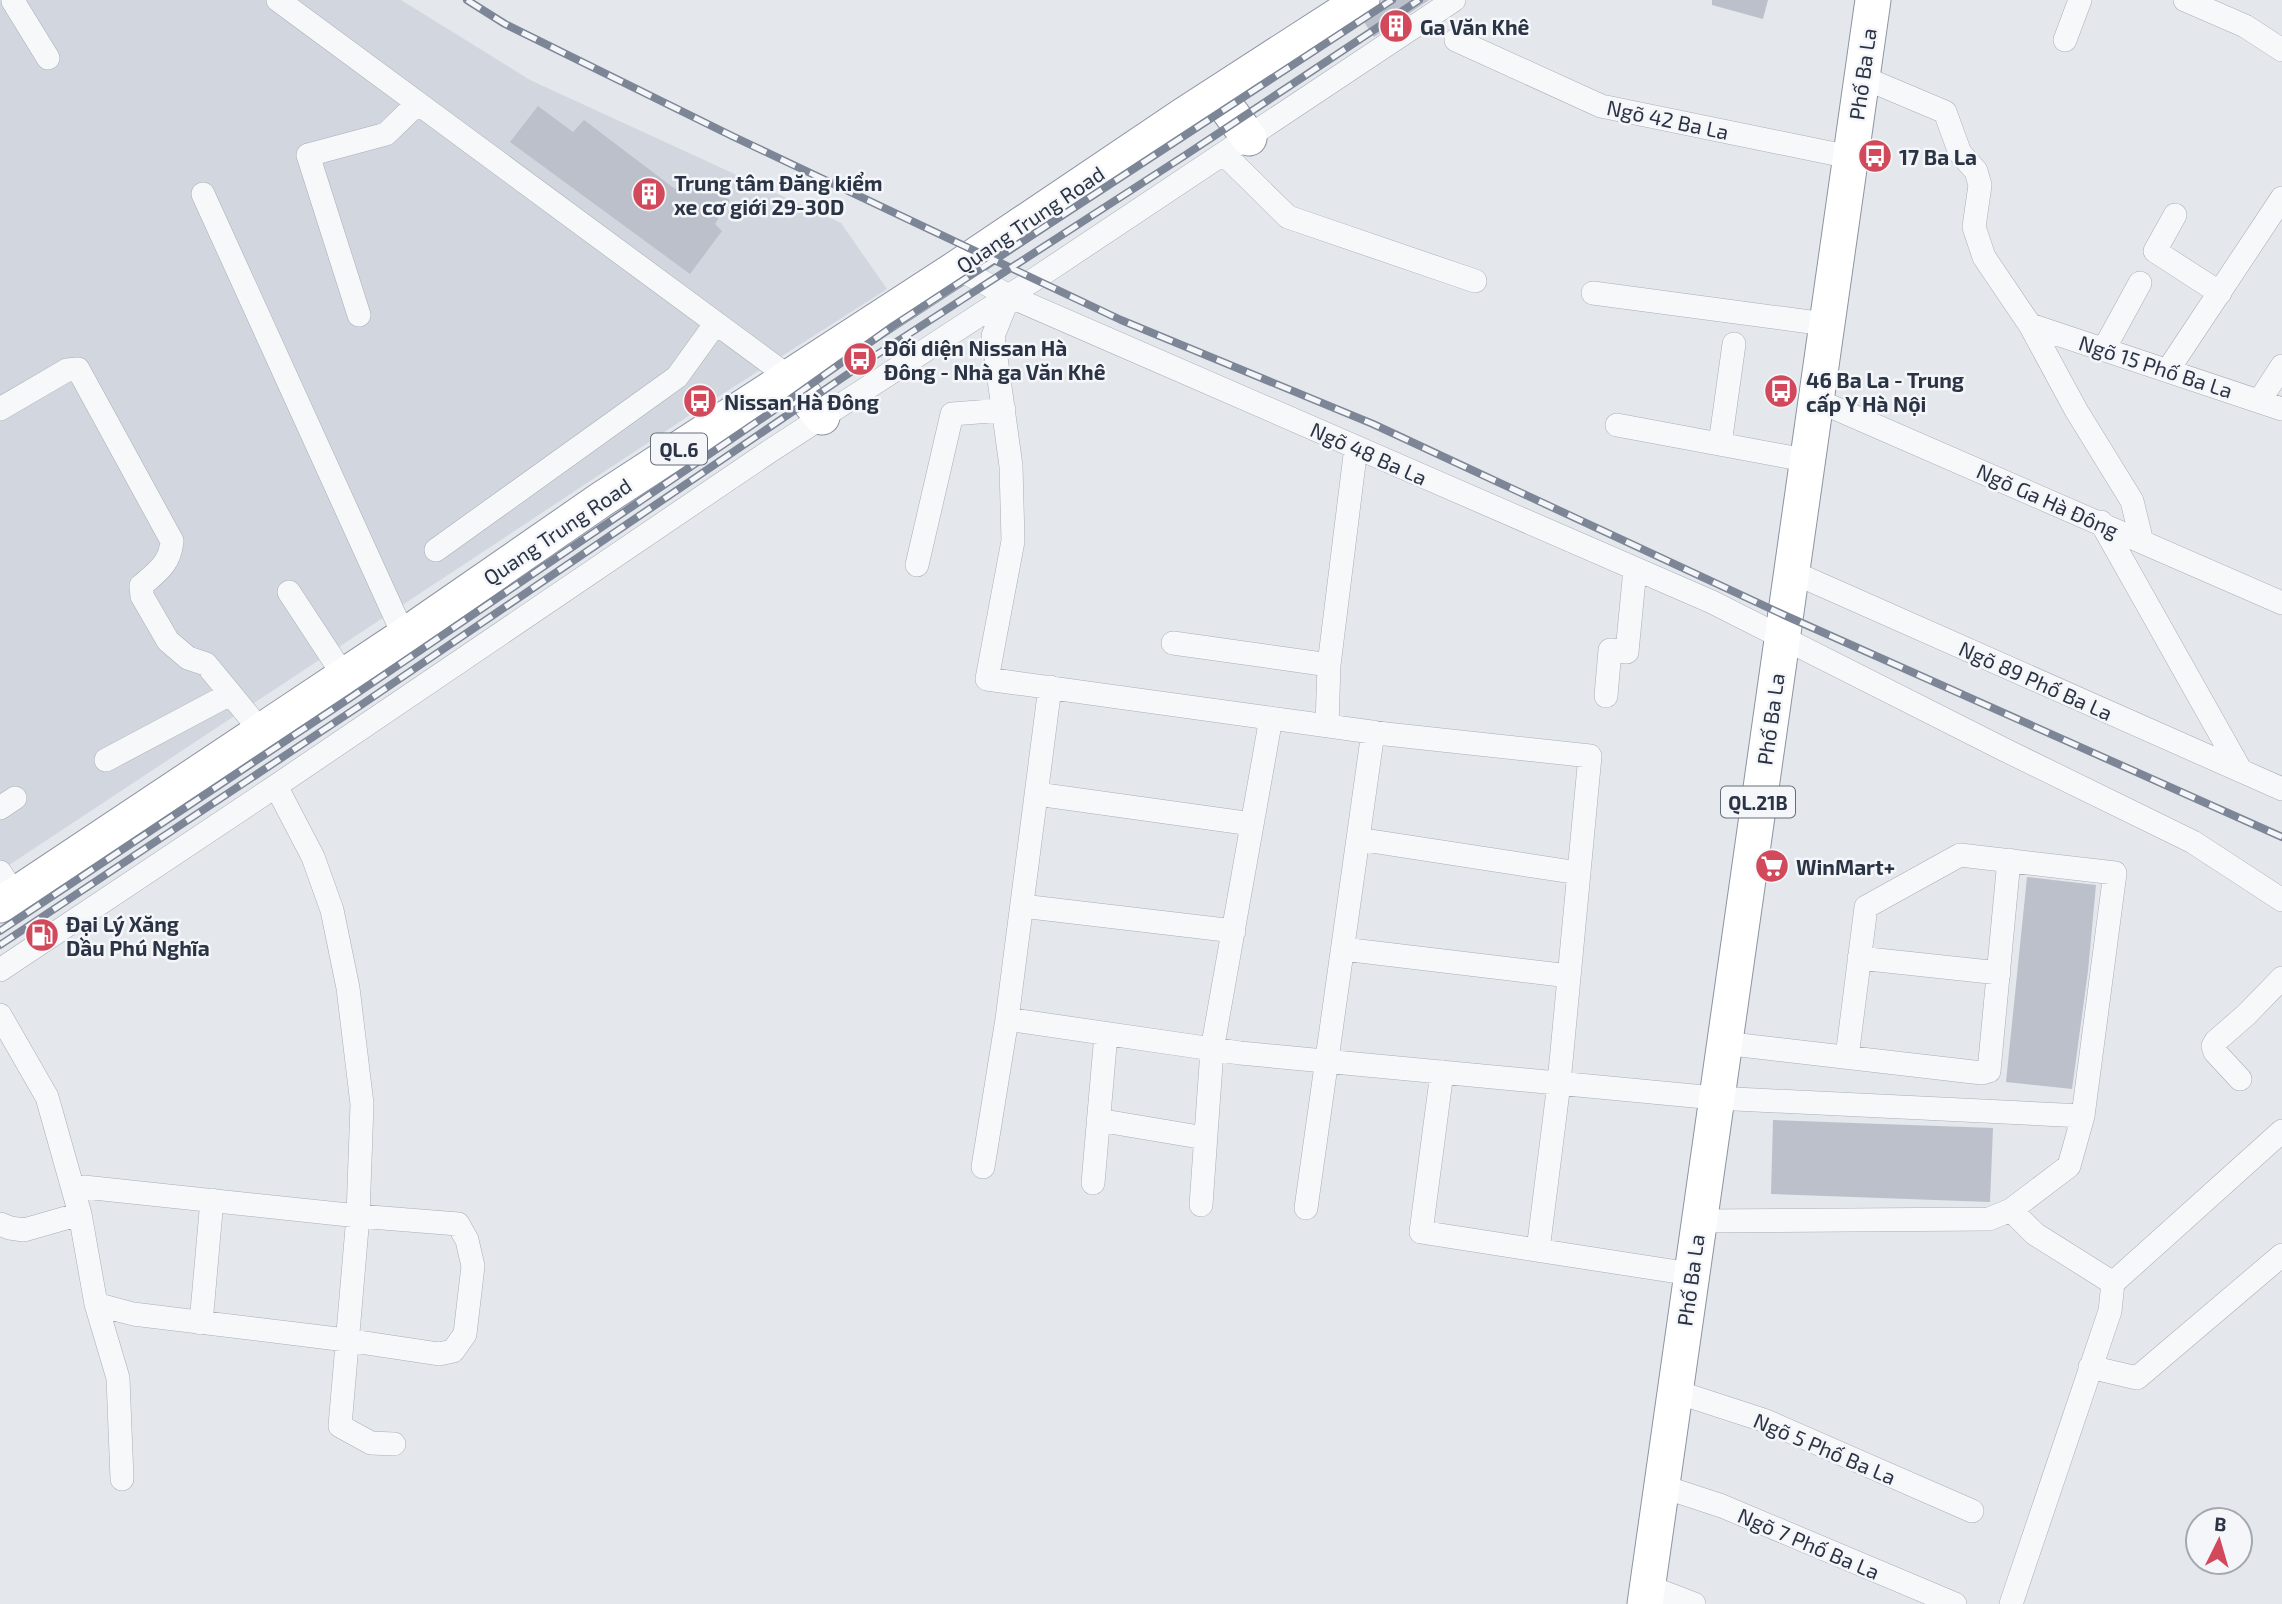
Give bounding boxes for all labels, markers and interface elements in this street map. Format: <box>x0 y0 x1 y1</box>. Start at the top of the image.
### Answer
building icon: Ga Văn Khê <box>1377 7 1415 45</box>
place label: Ga Văn Khê <box>1420 14 1530 39</box>
street label: Phố Ba La <box>1843 26 1881 122</box>
street label: Ngõ 42 Ba La <box>1605 94 1731 144</box>
bus stop icon: 17 Ba La <box>1856 137 1894 175</box>
place label: 17 Ba La <box>1899 144 1977 169</box>
street label: Quang Trung Road <box>951 160 1109 279</box>
place label: Trung tâm Đăng kiểm xe cơ giới 29-30D <box>674 170 883 219</box>
building icon: Trung tâm Đăng kiểm xe cơ giới 29-30D <box>630 175 668 213</box>
street label: Ngõ 15 Phố Ba La <box>2076 329 2236 403</box>
place label: Đối diện Nissan Hà Đông - Nhà ga Văn Khê <box>884 335 1106 384</box>
bus stop icon: Đối diện Nissan Hà Đông - Nhà ga Văn Khê <box>841 340 879 378</box>
place label: 46 Ba La - Trung cấp Y Hà Nội <box>1806 367 1964 416</box>
bus stop icon: 46 Ba La - Trung cấp Y Hà Nội <box>1762 372 1800 410</box>
bus stop icon: Nissan Hà Đông <box>681 382 719 420</box>
place label: Nissan Hà Đông <box>724 389 879 414</box>
street label: Ngõ 48 Ba La <box>1307 416 1431 490</box>
road number: QL.6 <box>651 433 707 464</box>
street label: Ngõ Ga Hà Đông <box>1973 458 2123 543</box>
street label: Quang Trung Road <box>478 472 636 591</box>
street label: Ngõ 89 Phố Ba La <box>1955 635 2117 725</box>
street label: Phố Ba La <box>1751 671 1789 767</box>
road number: QL.21B <box>1721 786 1795 818</box>
supermarket icon: WinMart+ <box>1753 847 1791 885</box>
place label: WinMart+ <box>1796 854 1895 879</box>
place label: Đại Lý Xăng Dầu Phú Nghĩa <box>66 911 210 960</box>
fuel station icon: Đại Lý Xăng Dầu Phú Nghĩa <box>23 916 61 954</box>
street label: Phố Ba La <box>1671 1232 1709 1328</box>
street label: Ngõ 5 Phố Ba La <box>1750 1407 1900 1489</box>
street label: Ngõ 7 Phố Ba La <box>1735 1502 1883 1584</box>
north arrow <box>2184 1506 2254 1576</box>
text: B <box>2213 1512 2228 1536</box>

